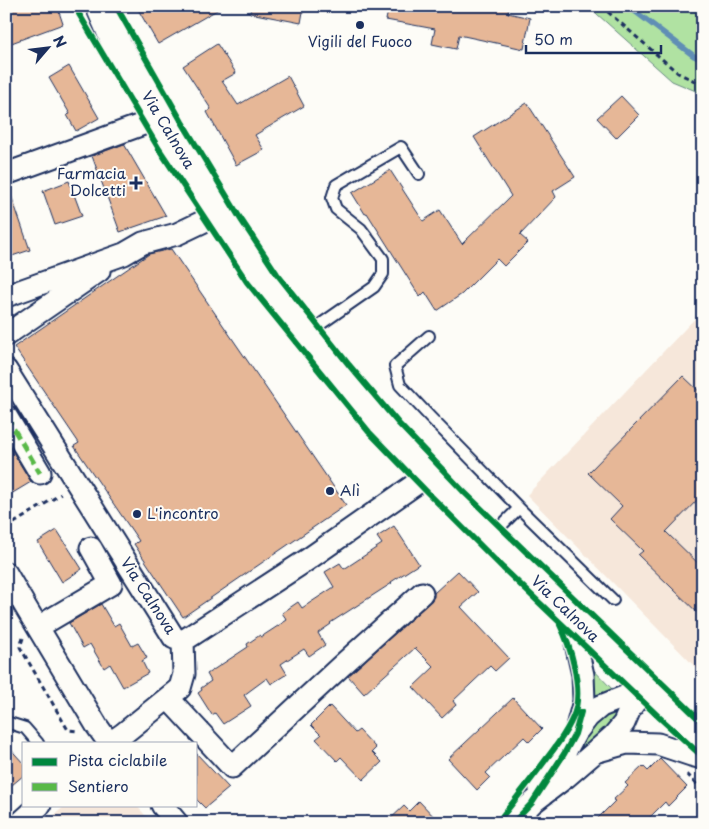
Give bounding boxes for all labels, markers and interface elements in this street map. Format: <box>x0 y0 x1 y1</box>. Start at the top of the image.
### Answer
marker: Vigili del Fuoco <box>354 19 366 31</box>
north arrow <box>22 22 72 72</box>
scale bar <box>526 22 662 54</box>
text: 50 m <box>534 27 573 50</box>
place label: Vigili del Fuoco <box>308 29 412 52</box>
text: N <box>48 32 72 51</box>
street label: Via Calnova <box>137 86 202 174</box>
place label: Farmacia Dolcetti <box>57 161 127 201</box>
marker: Farmacia Dolcetti <box>130 177 142 189</box>
place label: Alì <box>340 478 360 501</box>
marker: Alì <box>324 485 336 497</box>
place label: L'incontro <box>147 501 219 524</box>
marker: L'incontro <box>131 508 143 520</box>
street label: Via Calnova <box>116 552 183 639</box>
street label: Via Calnova <box>526 569 606 647</box>
legend <box>22 742 198 806</box>
text: Pista ciclabile <box>68 748 167 771</box>
text: Sentiero <box>68 774 129 797</box>

